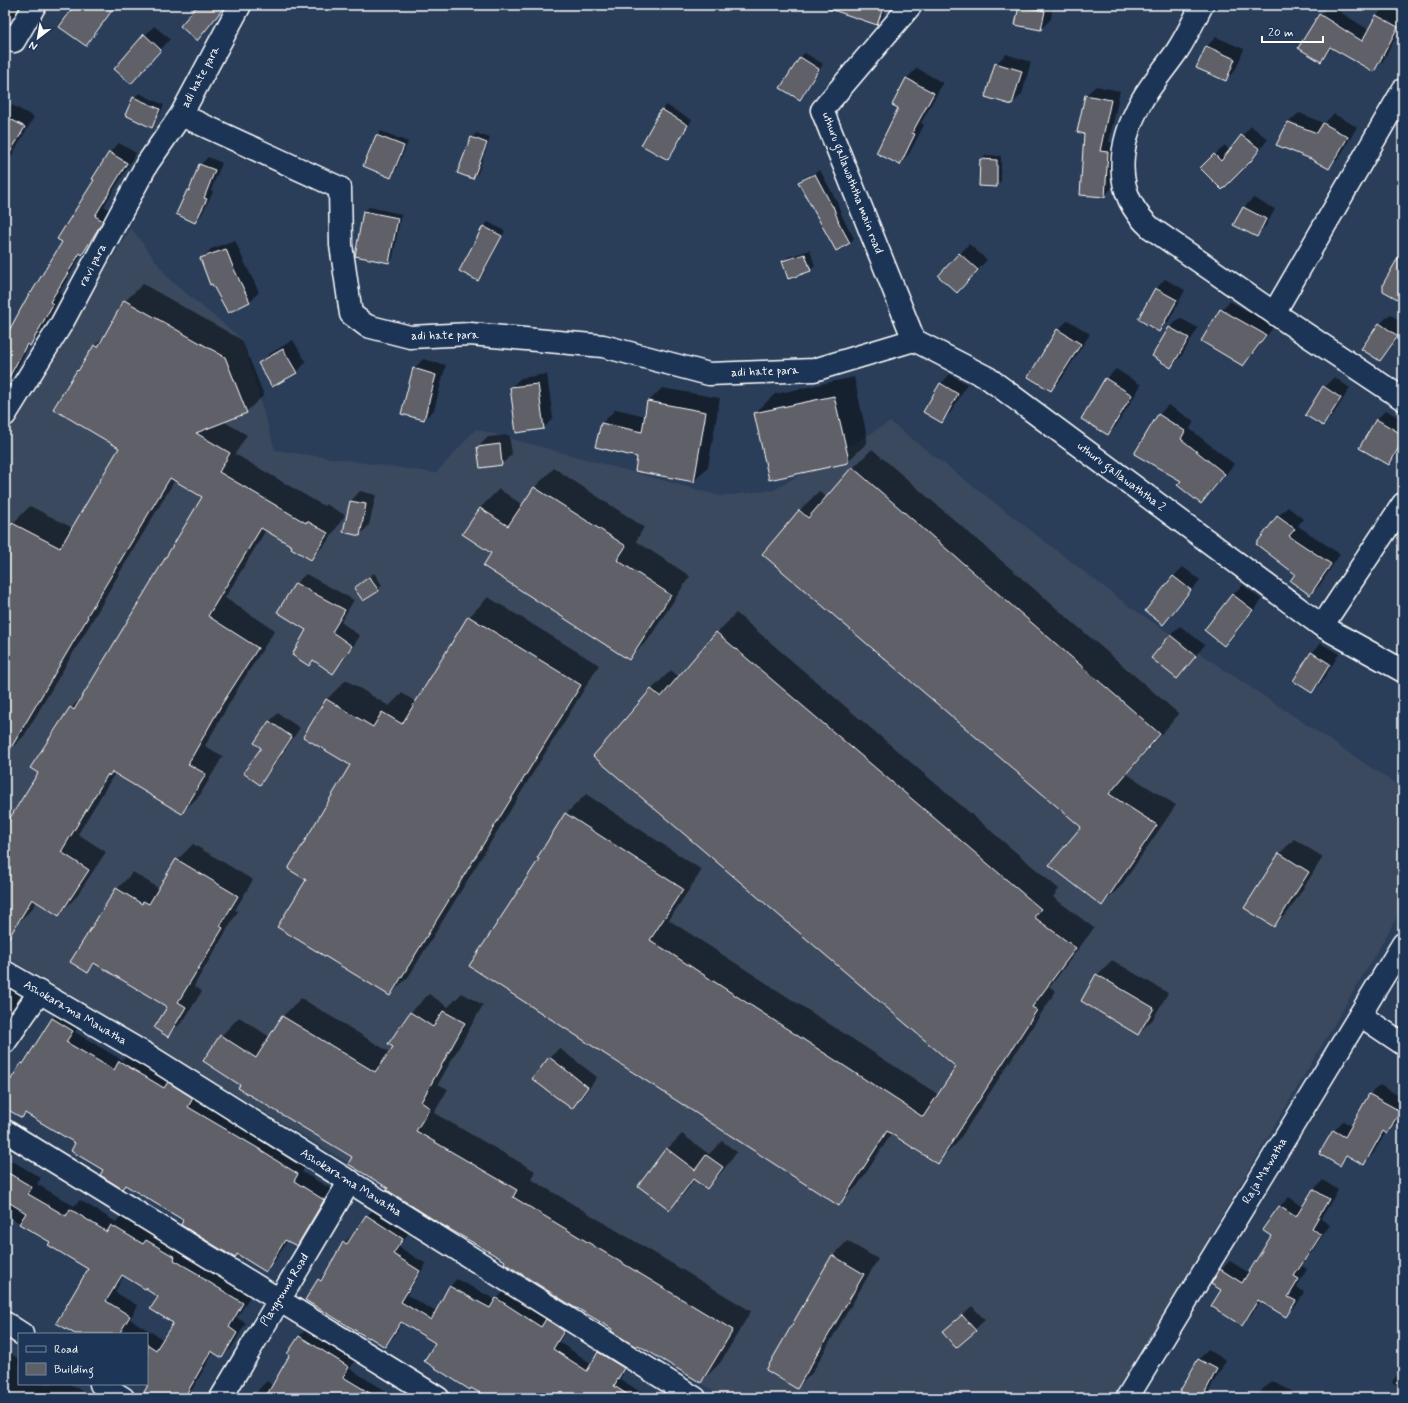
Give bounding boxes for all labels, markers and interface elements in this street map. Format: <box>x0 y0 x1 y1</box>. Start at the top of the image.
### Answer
north arrow <box>18 18 58 58</box>
scale bar <box>1262 18 1323 44</box>
text: 20 m <box>1268 25 1294 41</box>
text: N <box>27 38 40 54</box>
street label: adi hate para <box>178 43 224 111</box>
street label: uthuru gallawaththa main road <box>817 110 886 256</box>
street label: ravi para <box>75 241 111 289</box>
street label: adi hate para <box>411 327 480 345</box>
street label: adi hate para <box>731 363 800 381</box>
street label: uthuru gallawaththa 2 <box>1073 438 1169 516</box>
street label: Ashokarama Mawatha <box>20 977 130 1049</box>
street label: Raja Mawatha <box>1239 1135 1291 1207</box>
street label: Ashokarama Mawatha <box>297 1145 405 1221</box>
street label: Playground Road <box>257 1251 313 1329</box>
legend <box>18 1333 148 1385</box>
text: Road <box>54 1342 78 1358</box>
text: Building <box>54 1362 94 1379</box>

